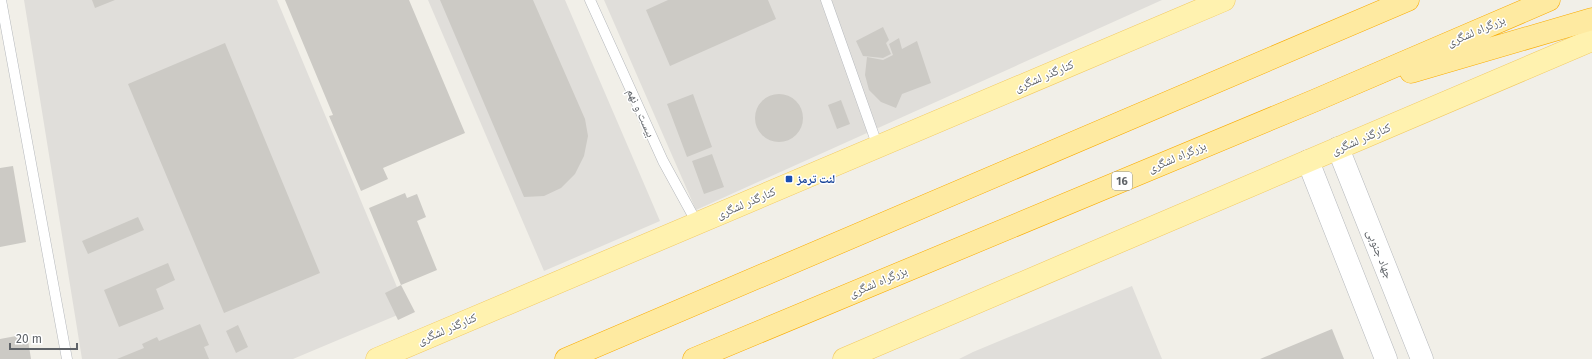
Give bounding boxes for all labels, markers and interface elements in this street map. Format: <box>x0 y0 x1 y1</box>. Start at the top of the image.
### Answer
street label: بزرگراه لشگری <box>1445 12 1507 50</box>
street label: کنارگذر لشگری <box>1012 57 1076 95</box>
street label: بیست و نهم <box>623 87 658 140</box>
street label: کنارگذر لشگری <box>1329 120 1393 158</box>
street label: بزرگراه لشگری <box>1146 138 1208 176</box>
place label: لنت ترمز <box>796 172 835 186</box>
road number: 16 <box>1112 172 1132 190</box>
marker: لنت ترمز <box>784 174 794 184</box>
street label: کنارگذر لشگری <box>714 184 778 222</box>
street label: جهاد جنوبی <box>1363 227 1396 281</box>
street label: بزرگراه لشگری <box>847 263 909 301</box>
street label: کنارگذر لشگری <box>415 310 479 348</box>
scale bar <box>10 325 77 351</box>
text: 20 m <box>16 332 42 346</box>

